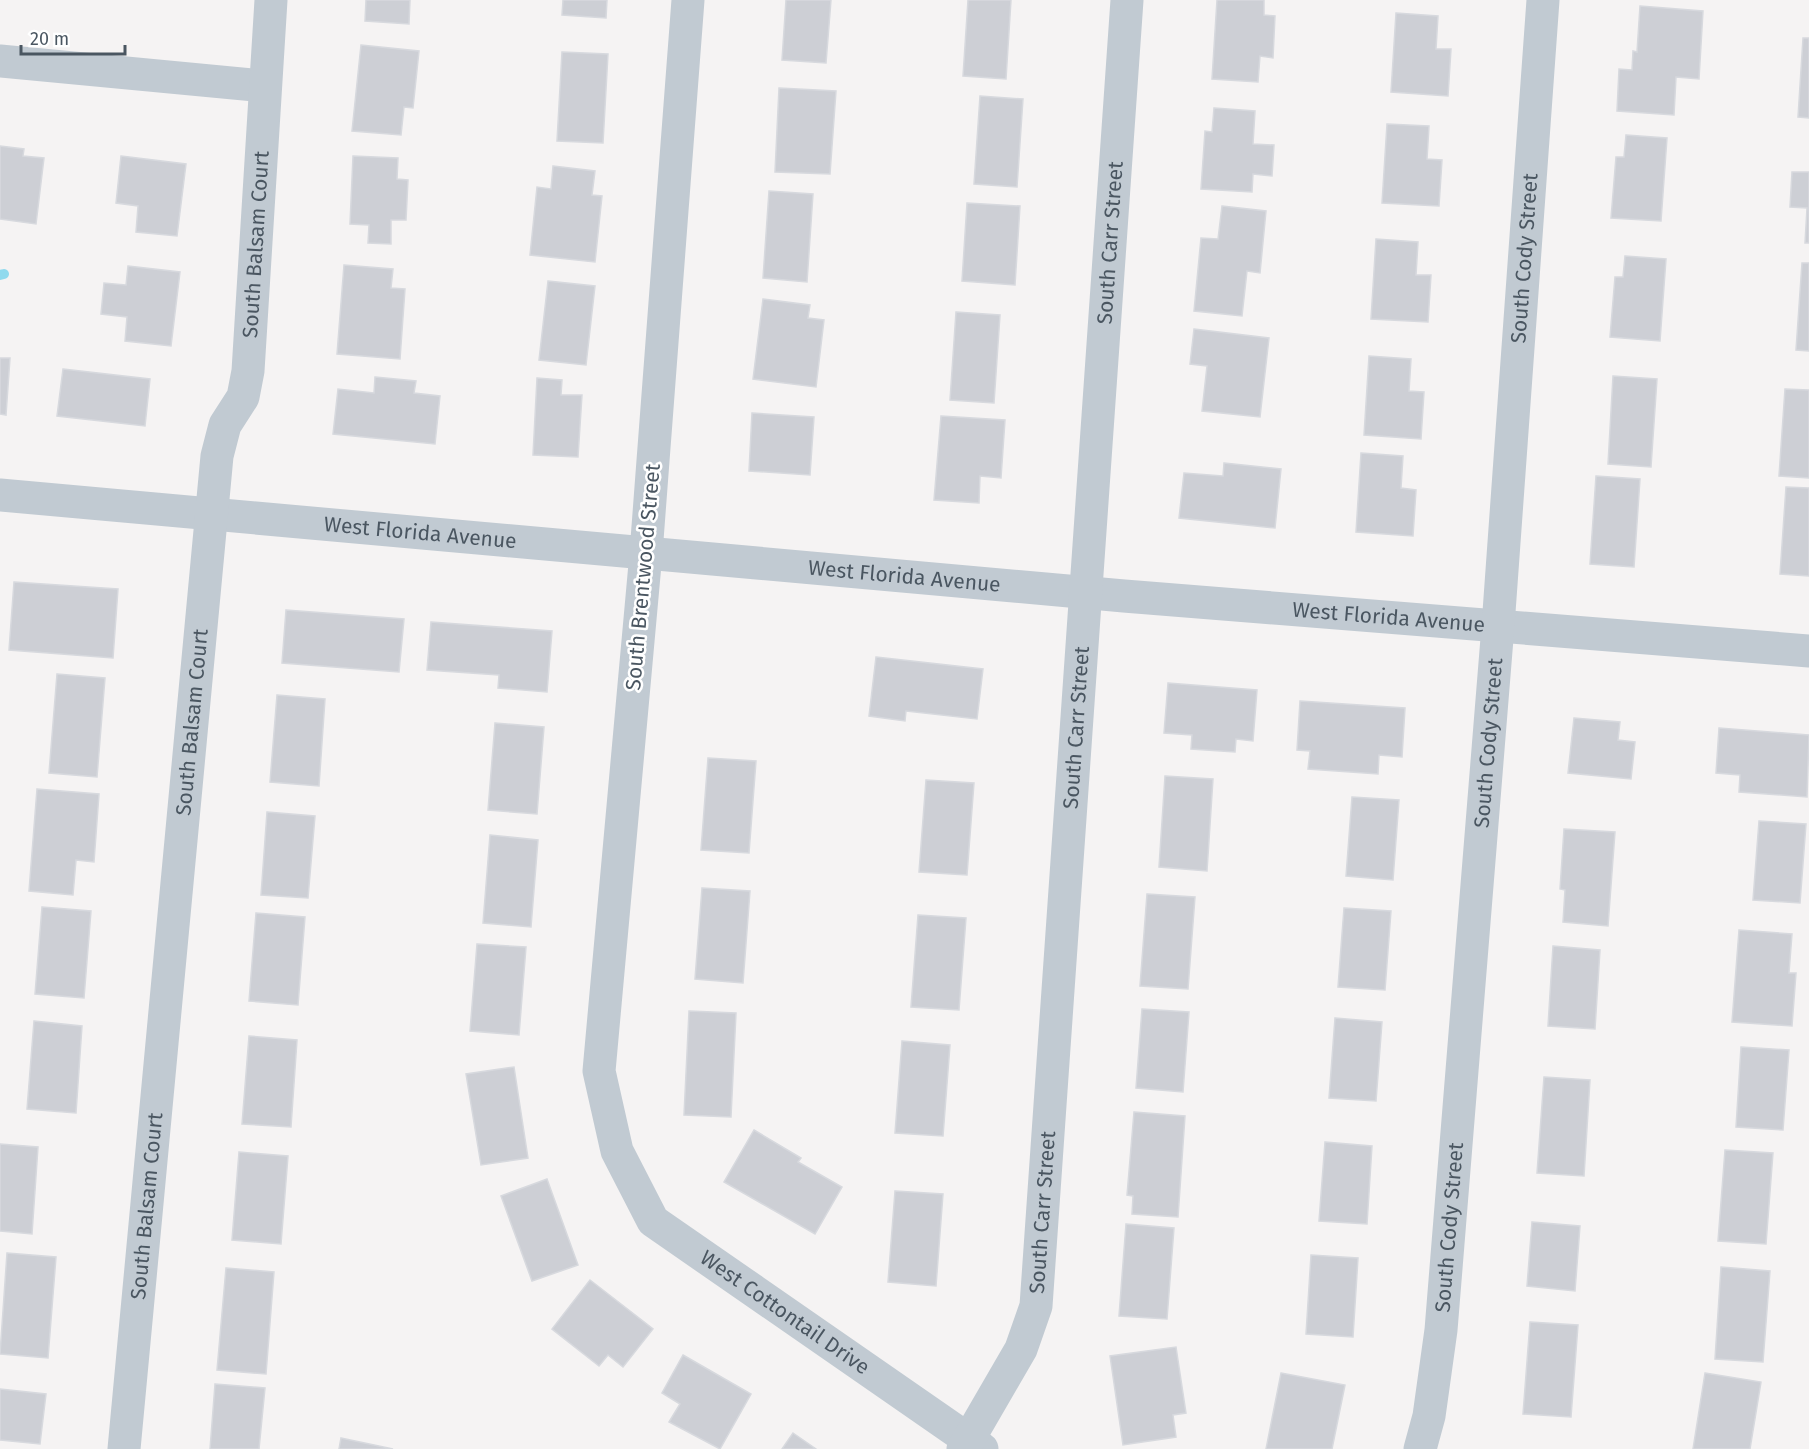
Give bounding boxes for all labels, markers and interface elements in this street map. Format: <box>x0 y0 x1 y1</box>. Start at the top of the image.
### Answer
scale bar <box>21 18 124 56</box>
text: 20 m <box>30 28 69 50</box>
street label: South Balsam Court <box>237 149 275 339</box>
street label: South Carr Street <box>1091 160 1129 325</box>
street label: South Cody Street <box>1505 172 1544 344</box>
street label: South Brentwood Street <box>620 462 666 692</box>
street label: West Florida Avenue <box>323 511 518 554</box>
street label: West Florida Avenue <box>807 555 1002 598</box>
street label: West Florida Avenue <box>1291 597 1486 638</box>
street label: South Balsam Court <box>170 627 214 817</box>
street label: South Carr Street <box>1058 645 1095 810</box>
street label: South Cody Street <box>1469 657 1508 829</box>
street label: South Balsam Court <box>125 1111 168 1301</box>
street label: South Carr Street <box>1024 1130 1061 1295</box>
street label: South Cody Street <box>1429 1141 1469 1313</box>
street label: West Cottontail Drive <box>695 1245 875 1380</box>

